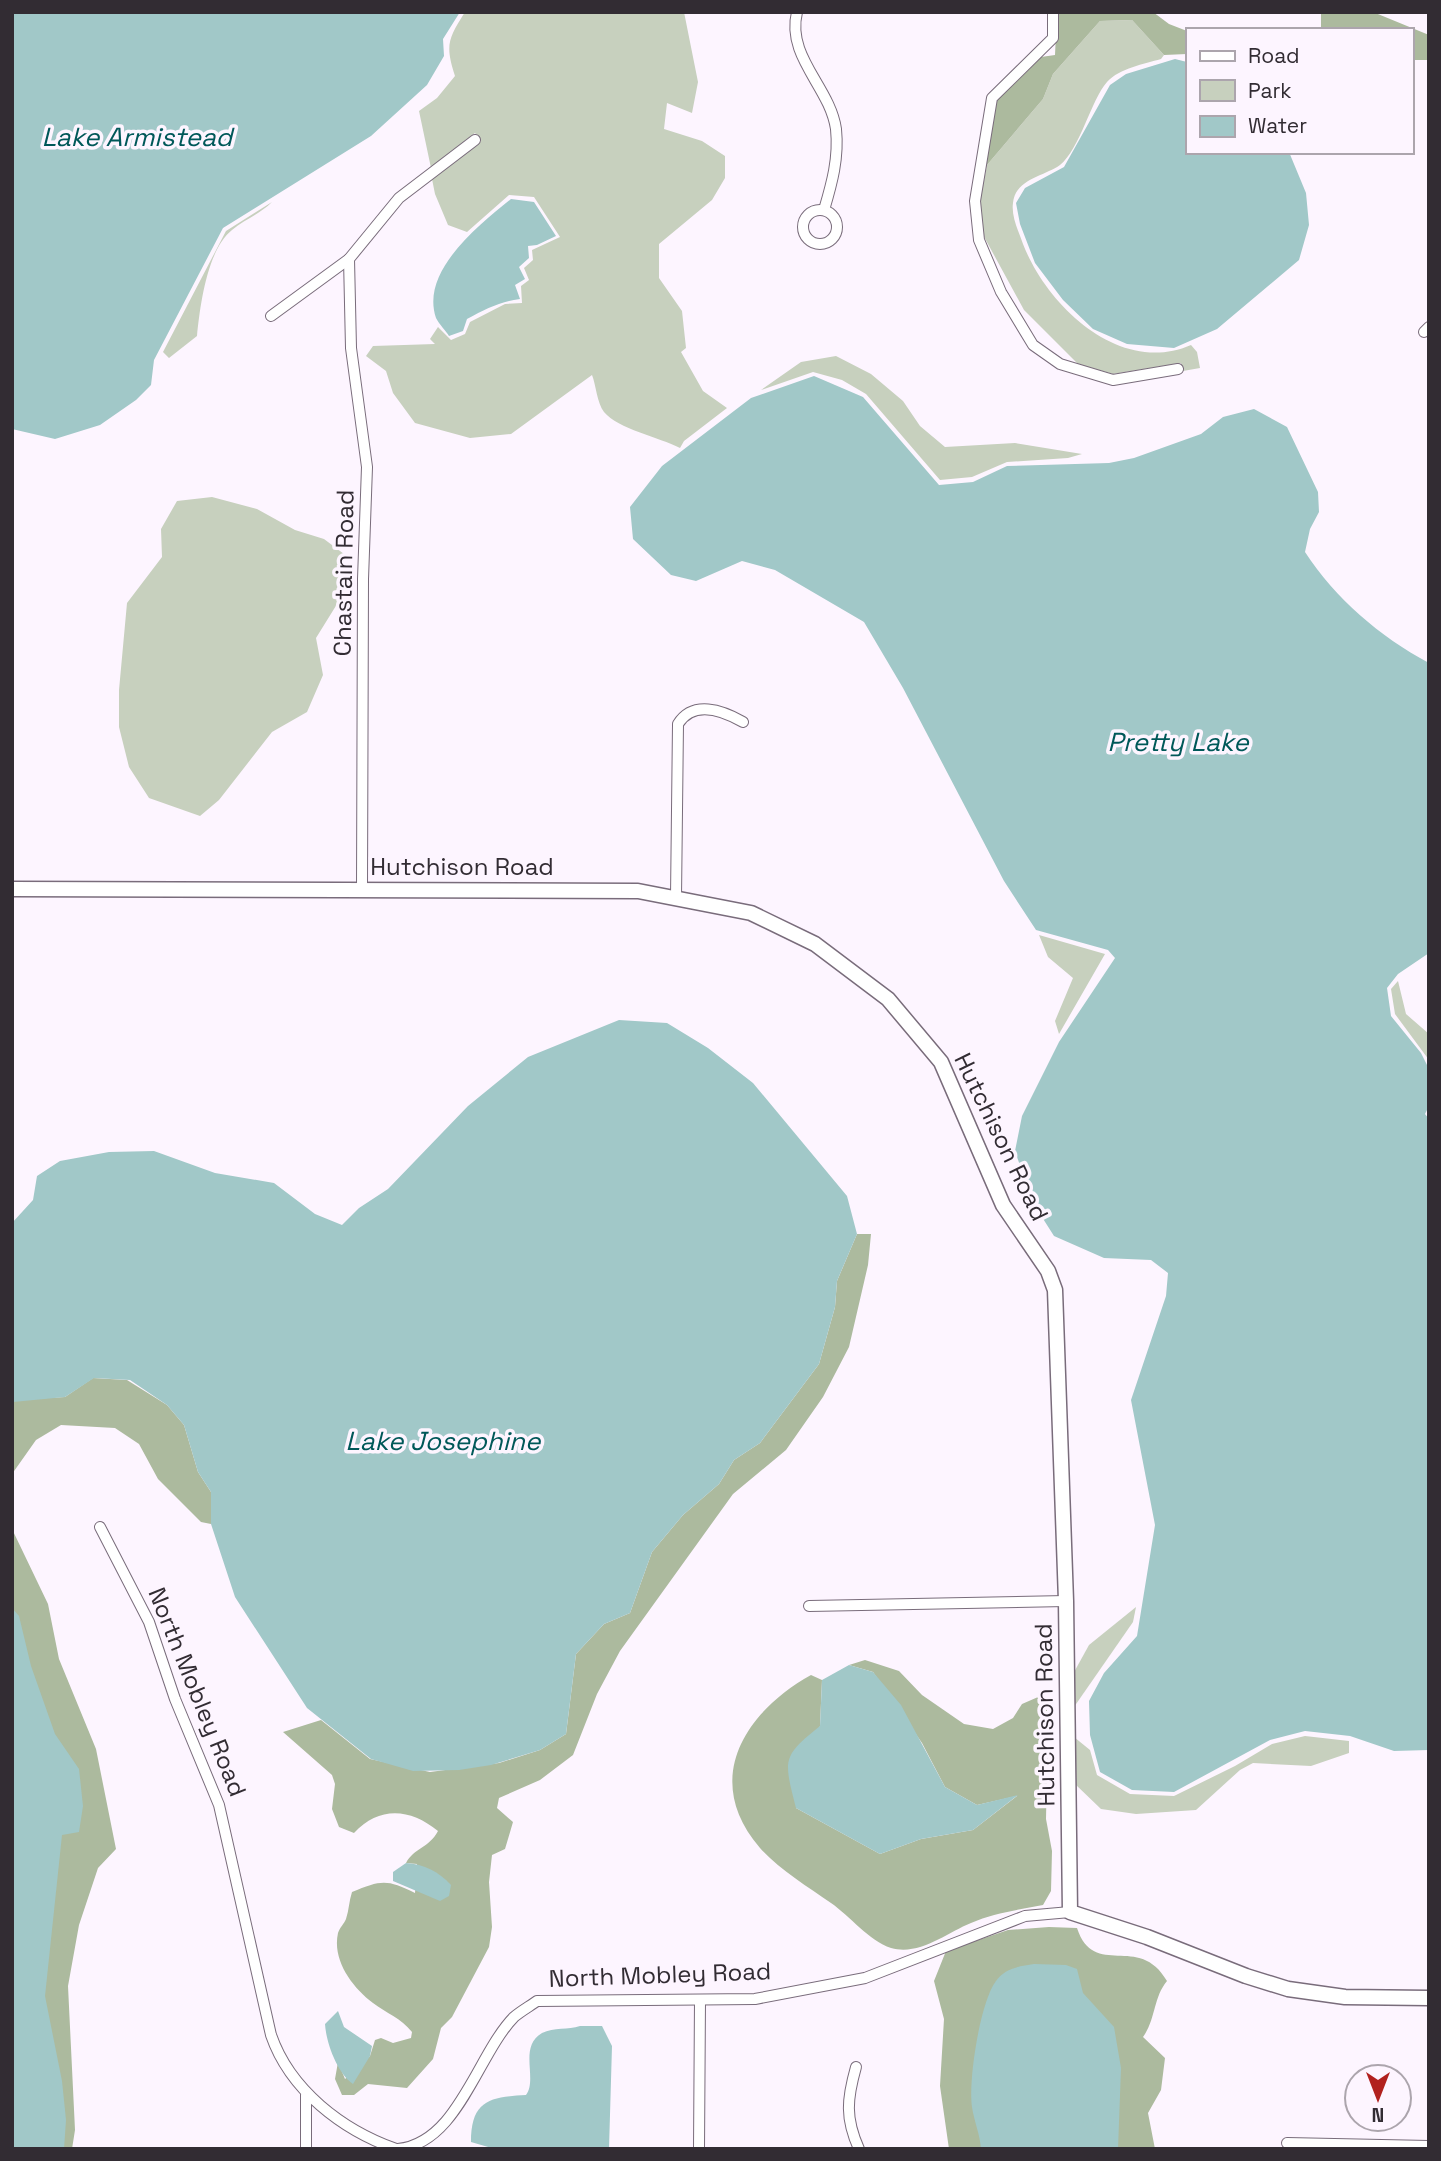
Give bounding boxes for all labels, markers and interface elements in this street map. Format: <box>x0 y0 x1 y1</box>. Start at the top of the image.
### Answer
legend <box>1186 28 1413 154</box>
text: Road <box>1248 42 1300 69</box>
text: Park <box>1248 77 1292 104</box>
text: Water <box>1248 112 1307 139</box>
water label: Lake Armistead <box>42 120 236 154</box>
street label: Chastain Road <box>327 489 360 657</box>
water label: Pretty Lake <box>1107 725 1250 759</box>
street label: Hutchison Road <box>370 851 554 882</box>
street label: Hutchison Road <box>947 1048 1056 1226</box>
water label: Lake Josephine <box>346 1424 542 1458</box>
street label: North Mobley Road <box>141 1583 254 1801</box>
street label: Hutchison Road <box>1027 1623 1062 1807</box>
street label: North Mobley Road <box>548 1955 772 1994</box>
north arrow <box>1343 2063 1413 2133</box>
text: N <box>1372 2102 1384 2127</box>

